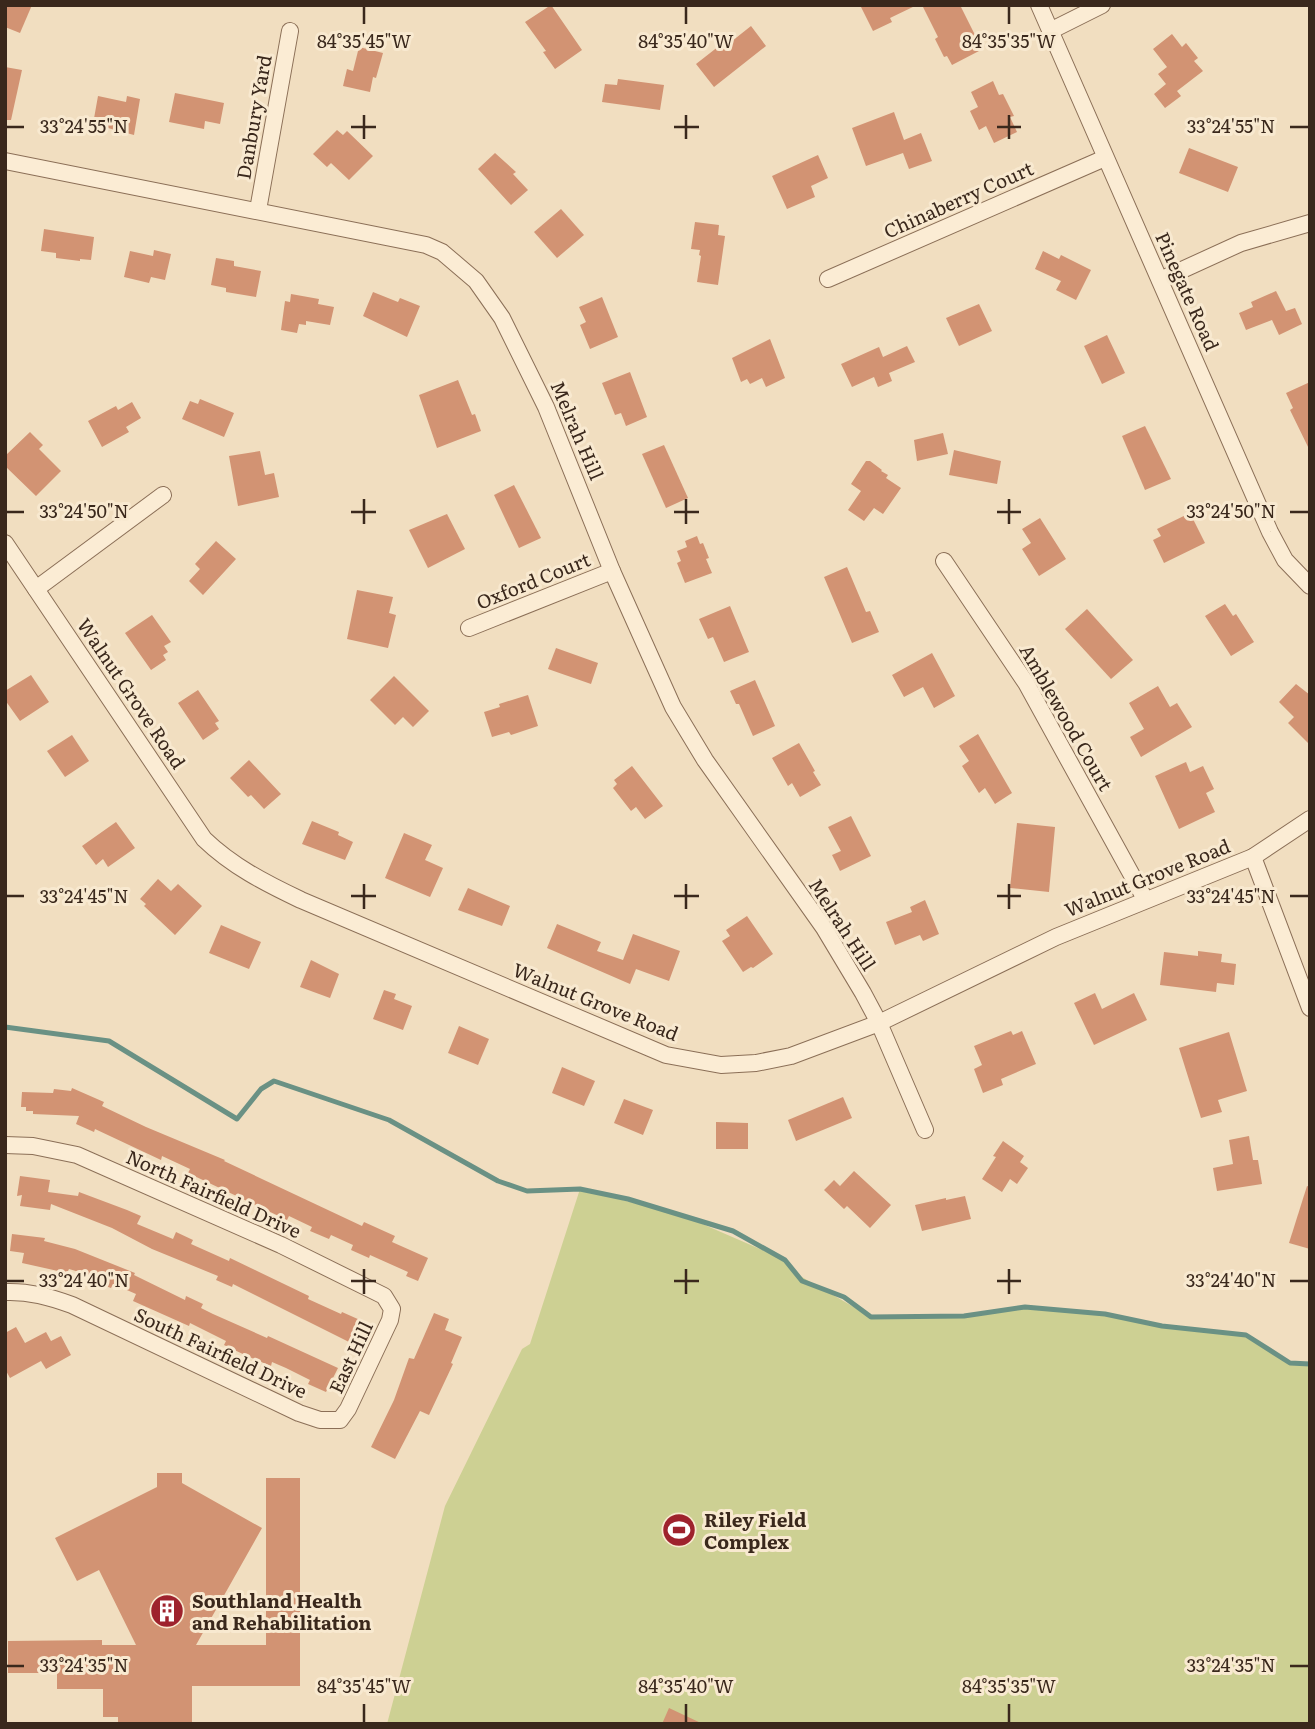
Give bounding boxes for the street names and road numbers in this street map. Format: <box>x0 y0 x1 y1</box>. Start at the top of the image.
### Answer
street label: Danbury Yard <box>228 52 278 181</box>
street label: Chinaberry Court <box>879 153 1038 245</box>
street label: Pinegate Road <box>1149 227 1227 355</box>
street label: Melrah Hill <box>545 376 611 484</box>
street label: Oxford Court <box>472 544 594 616</box>
street label: Walnut Grove Road <box>71 612 193 774</box>
street label: Amblewood Court <box>1014 638 1121 796</box>
street label: Walnut Grove Road <box>1060 831 1234 923</box>
street label: Melrah Hill <box>803 872 883 976</box>
street label: Walnut Grove Road <box>509 955 683 1047</box>
street label: North Fairfield Drive <box>122 1142 306 1244</box>
street label: South Fairfield Drive <box>130 1300 312 1404</box>
street label: East Hill <box>321 1316 379 1398</box>

